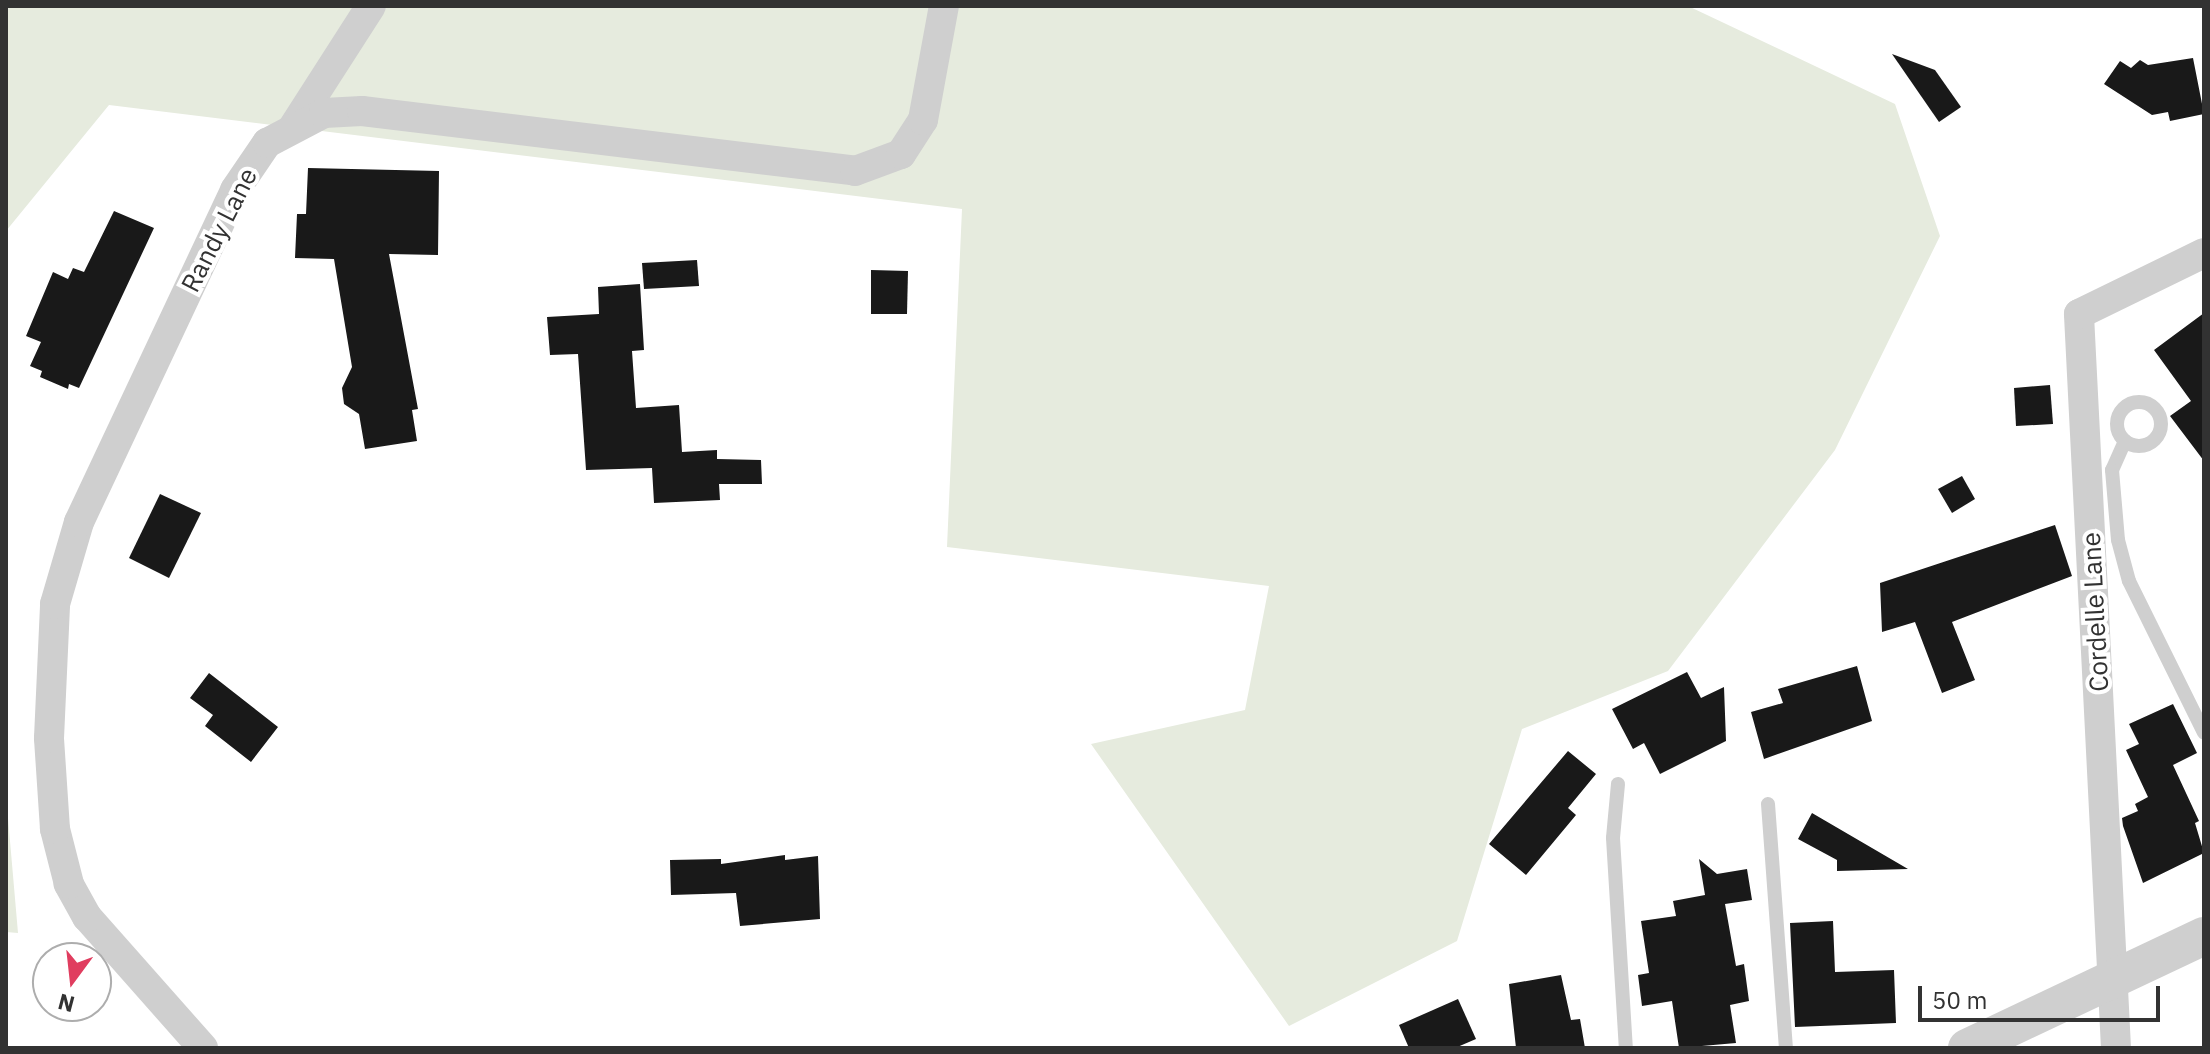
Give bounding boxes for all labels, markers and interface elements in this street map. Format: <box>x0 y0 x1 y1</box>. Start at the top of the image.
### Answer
street label: Randy Lane <box>174 163 264 297</box>
street label: Cordelle Lane <box>2075 531 2115 693</box>
north arrow <box>32 942 112 1022</box>
scale bar <box>1922 970 2164 1020</box>
text: 50 m <box>1932 984 1987 1016</box>
text: N <box>55 988 78 1020</box>

